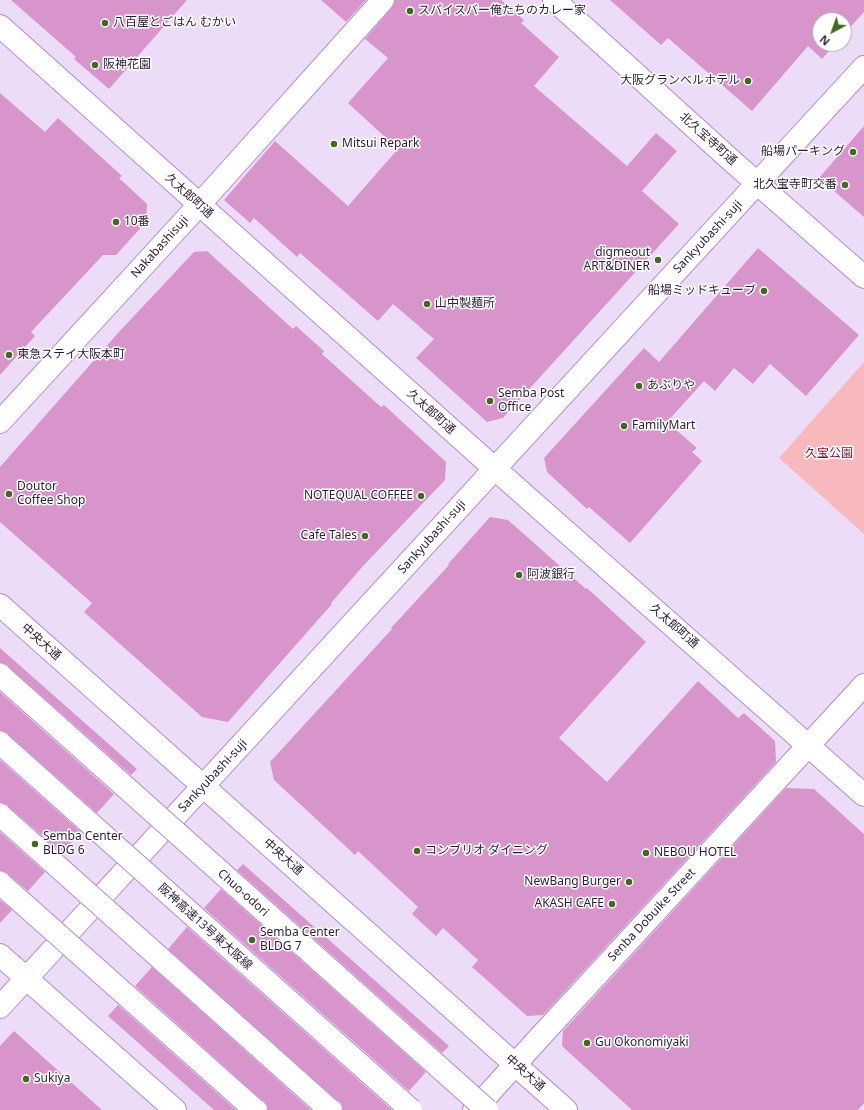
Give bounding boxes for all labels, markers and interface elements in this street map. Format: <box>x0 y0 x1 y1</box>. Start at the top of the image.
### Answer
place label: スパイスバー俺たちのカレー家 <box>418 4 586 18</box>
marker: スパイスバー俺たちのカレー家 <box>405 6 415 16</box>
north arrow <box>812 12 852 52</box>
place label: 八百屋とごはん むかい <box>113 16 236 30</box>
marker: 八百屋とごはん むかい <box>100 18 110 28</box>
text: N <box>816 32 833 49</box>
place label: 阪神花園 <box>103 58 151 72</box>
marker: 阪神花園 <box>90 60 100 70</box>
place label: 大阪グランべルホテル <box>620 74 740 88</box>
marker: 大阪グランべルホテル <box>743 76 753 86</box>
street label: 北久宝寺町通 <box>676 110 740 168</box>
place label: Mitsui Repark <box>342 137 419 151</box>
marker: Mitsui Repark <box>329 139 339 149</box>
place label: 船場パーキング <box>761 145 845 159</box>
marker: 船場パーキング <box>848 147 858 157</box>
street label: 久太郎町通 <box>162 171 216 221</box>
place label: 北久宝寺町交番 <box>753 178 837 192</box>
marker: 北久宝寺町交番 <box>840 180 850 190</box>
street label: Sankyubashi-suji <box>671 198 745 276</box>
street label: Nakabashisuji <box>128 213 192 281</box>
place label: 10番 <box>124 215 150 229</box>
marker: 10番 <box>111 217 121 227</box>
place label: digmeout ART&DINER <box>584 246 650 274</box>
marker: digmeout ART&DINER <box>653 255 663 265</box>
place label: 船場ミッドキューブ <box>648 284 756 298</box>
marker: 船場ミッドキューブ <box>759 286 769 296</box>
place label: 山中製麺所 <box>435 297 495 311</box>
marker: 山中製麺所 <box>422 299 432 309</box>
place label: 東急ステイ大阪本町 <box>17 348 125 362</box>
marker: 東急ステイ大阪本町 <box>4 350 14 360</box>
place label: あぶりや <box>647 379 695 393</box>
marker: あぶりや <box>634 381 644 391</box>
street label: 久太郎町通 <box>404 387 458 437</box>
place label: Semba Post Office <box>498 387 564 415</box>
marker: Semba Post Office <box>485 396 495 406</box>
place label: FamilyMart <box>632 419 695 433</box>
marker: FamilyMart <box>619 421 629 431</box>
park label: 久宝公園 <box>805 447 853 461</box>
place label: Doutor Coffee Shop <box>17 480 85 508</box>
marker: Doutor Coffee Shop <box>4 489 14 499</box>
place label: NOTEQUAL COFFEE <box>304 489 413 503</box>
marker: NOTEQUAL COFFEE <box>416 491 426 501</box>
street label: Sankyubashi-suji <box>395 497 469 577</box>
place label: Cafe Tales <box>301 529 357 543</box>
marker: Cafe Tales <box>360 531 370 541</box>
place label: 阿波銀行 <box>527 568 575 582</box>
marker: 阿波銀行 <box>514 570 524 580</box>
street label: 久太郎町通 <box>647 601 701 651</box>
street label: 中央大通 <box>18 621 64 663</box>
street label: Sankyubashi-suji <box>176 737 250 815</box>
place label: Semba Center BLDG 6 <box>43 830 123 858</box>
street label: 中央大通 <box>260 836 306 878</box>
marker: Semba Center BLDG 6 <box>30 839 40 849</box>
place label: コンブリオ ダイニング <box>425 844 548 858</box>
marker: コンブリオ ダイニング <box>412 846 422 856</box>
place label: NEBOU HOTEL <box>654 846 736 860</box>
marker: NEBOU HOTEL <box>641 848 651 858</box>
street label: Chuo-odori <box>215 866 271 920</box>
street label: Senba Dobuike Street <box>605 866 699 964</box>
place label: NewBang Burger <box>524 875 621 889</box>
marker: NewBang Burger <box>624 877 634 887</box>
street label: 阪神高速13号東大阪線 <box>155 881 255 973</box>
place label: AKASH CAFE <box>534 897 604 911</box>
marker: AKASH CAFE <box>607 899 617 909</box>
place label: Semba Center BLDG 7 <box>260 926 340 954</box>
marker: Semba Center BLDG 7 <box>247 935 257 945</box>
place label: Gu Okonomiyaki <box>595 1036 689 1050</box>
marker: Gu Okonomiyaki <box>582 1038 592 1048</box>
street label: 中央大通 <box>502 1052 548 1094</box>
place label: Sukiya <box>34 1072 70 1086</box>
marker: Sukiya <box>21 1074 31 1084</box>

